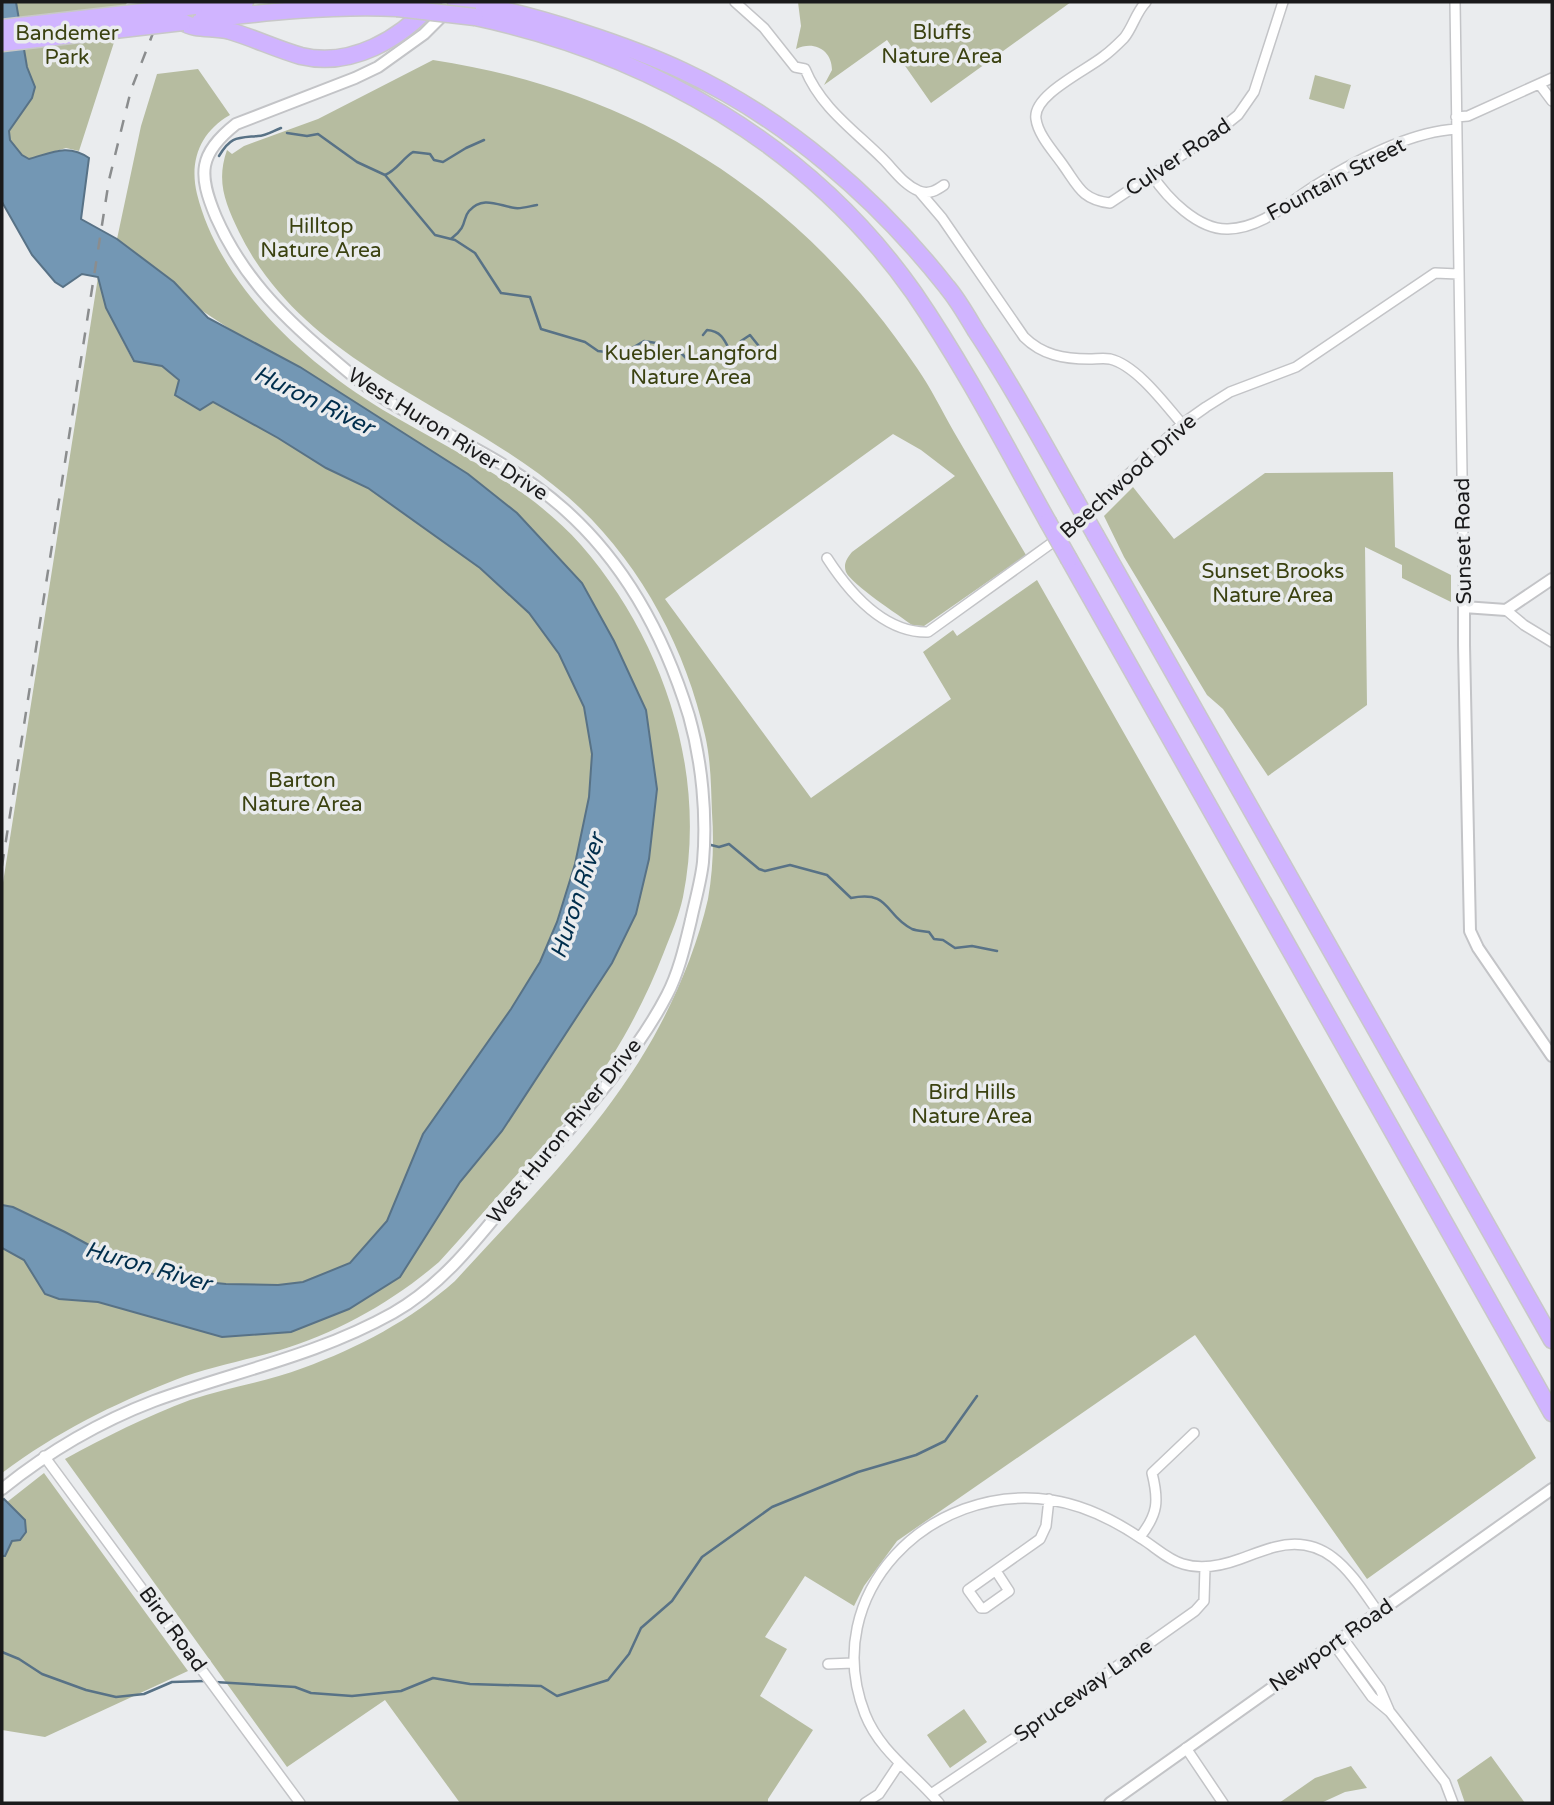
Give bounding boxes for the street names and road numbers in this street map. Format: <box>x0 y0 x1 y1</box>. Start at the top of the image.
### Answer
street label: Culver Road <box>1121 113 1236 202</box>
street label: Fountain Street <box>1263 132 1410 226</box>
street label: West Huron River Drive <box>343 363 552 506</box>
street label: Beechwood Drive <box>1055 409 1202 544</box>
street label: Sunset Road <box>1450 478 1477 604</box>
street label: West Huron River Drive <box>482 1034 647 1229</box>
street label: Bird Road <box>133 1582 212 1677</box>
street label: Newport Road <box>1265 1593 1398 1697</box>
street label: Spruceway Lane <box>1009 1633 1157 1747</box>

